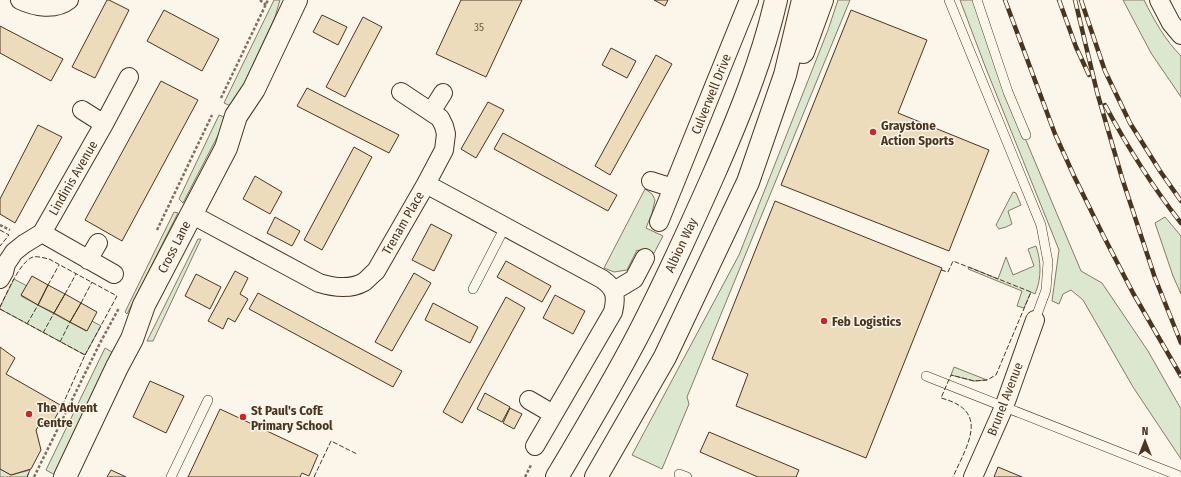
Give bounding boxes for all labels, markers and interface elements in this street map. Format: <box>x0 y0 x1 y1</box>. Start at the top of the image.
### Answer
house number: 35 <box>474 21 484 34</box>
street label: Culverwell Drive <box>688 52 734 136</box>
place label: Graystone Action Sports <box>880 118 954 148</box>
marker: Graystone Action Sports <box>868 127 878 137</box>
street label: Lindinis Avenue <box>46 138 100 218</box>
street label: Trenam Place <box>379 189 427 257</box>
street label: Albion Way <box>662 215 700 275</box>
street label: Cross Lane <box>154 218 194 276</box>
place label: Feb Logistics <box>832 314 901 329</box>
marker: Feb Logistics <box>819 316 829 326</box>
street label: Brunel Avenue <box>984 360 1026 438</box>
place label: The Advent Centre <box>37 400 98 430</box>
place label: St Paul's CofE Primary School <box>251 403 333 433</box>
marker: The Advent Centre <box>24 409 34 419</box>
marker: St Paul's CofE Primary School <box>238 412 248 422</box>
north arrow <box>1125 421 1165 461</box>
text: N <box>1142 425 1148 438</box>

